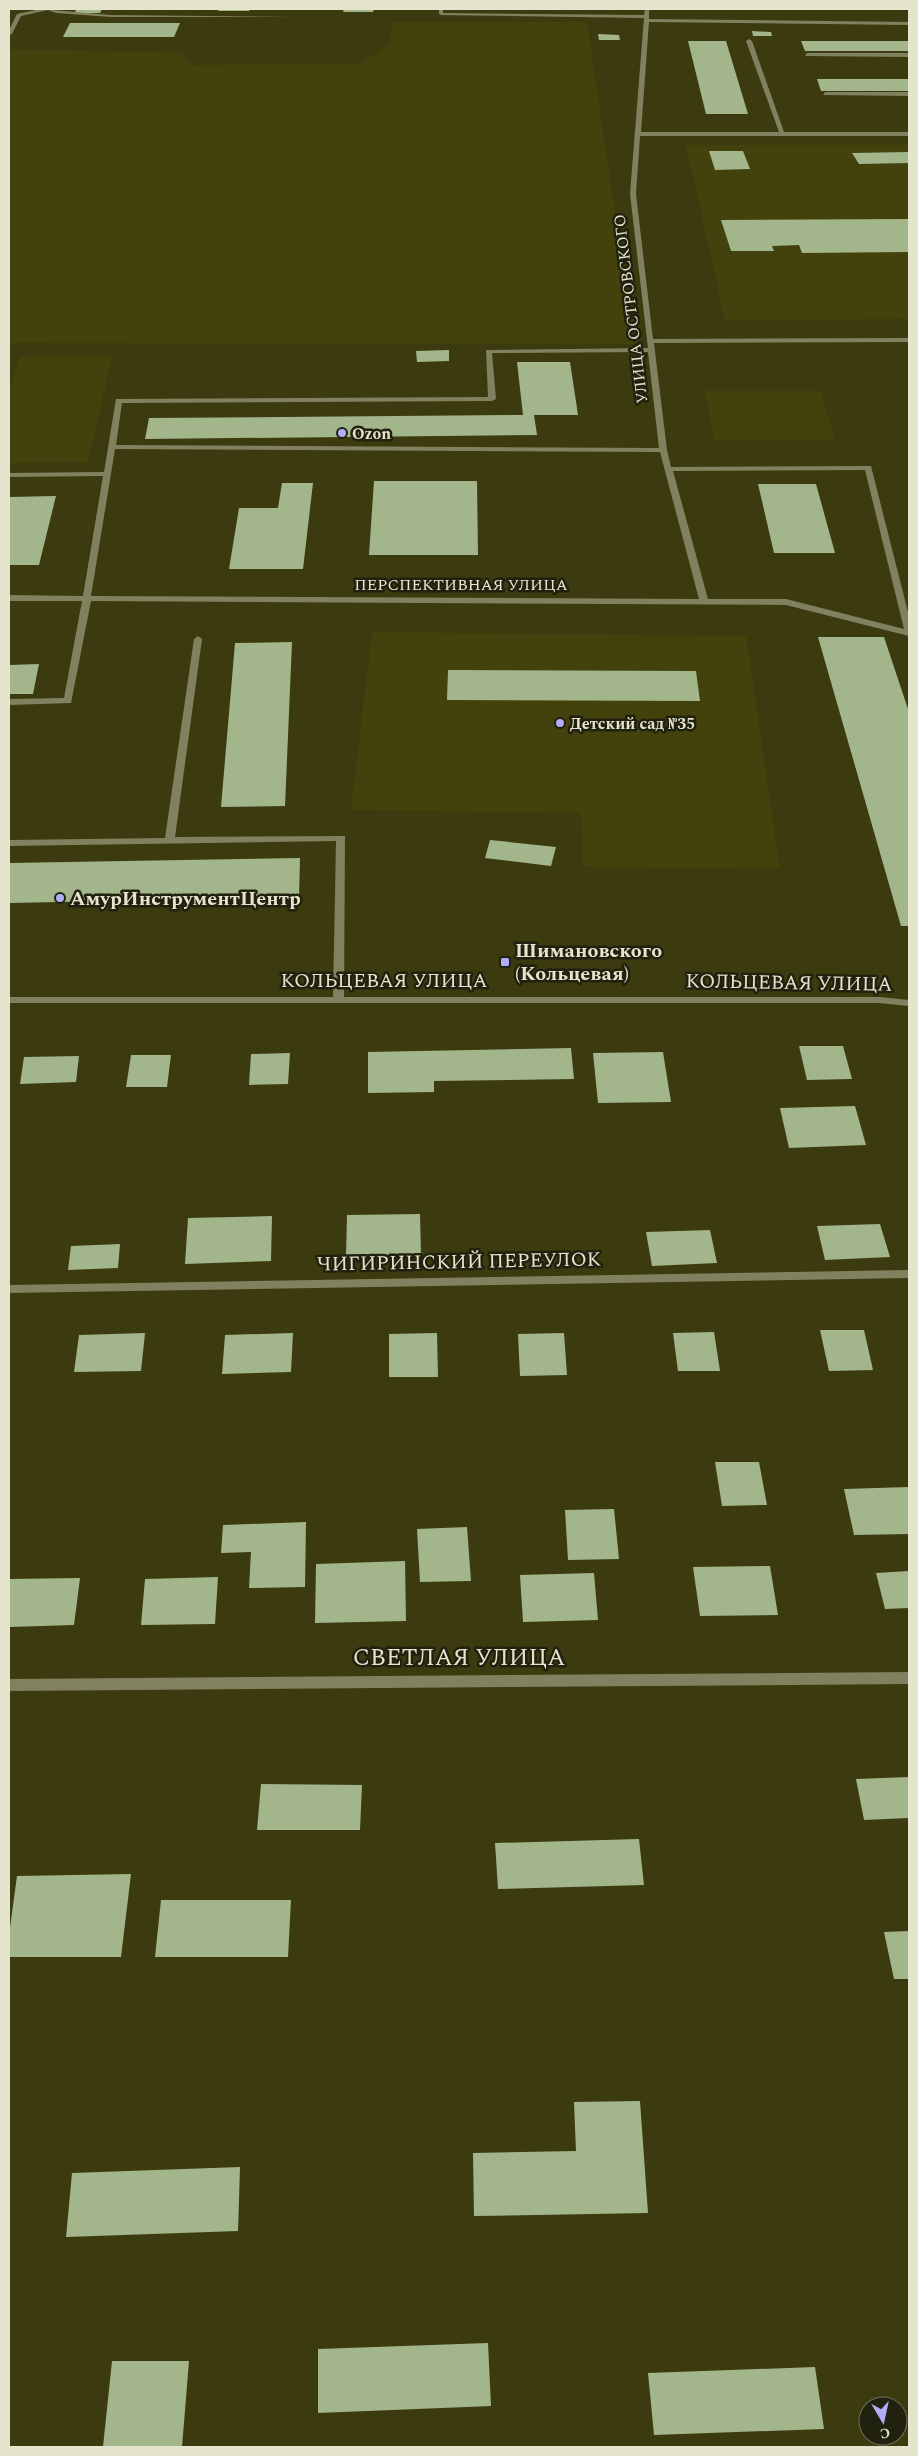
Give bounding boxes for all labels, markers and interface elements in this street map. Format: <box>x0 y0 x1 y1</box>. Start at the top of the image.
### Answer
street label: УЛИЦА ОСТРОВСКОГО <box>607 213 655 405</box>
place label: Ozon <box>352 422 391 446</box>
marker: Ozon <box>336 427 348 439</box>
street label: ПЕРСПЕКТИВНАЯ УЛИЦА <box>354 573 568 597</box>
place label: Детский сад №35 <box>570 712 695 736</box>
marker: Детский сад №35 <box>554 717 566 729</box>
place label: АмурИнструментЦентр <box>70 884 301 914</box>
marker: АмурИнструментЦентр <box>54 892 66 904</box>
place label: Шимановского (Кольцевая) <box>515 936 662 989</box>
marker: Шимановского (Кольцевая) <box>499 956 511 968</box>
street label: КОЛЬЦЕВАЯ УЛИЦА <box>281 966 487 996</box>
street label: КОЛЬЦЕВАЯ УЛИЦА <box>685 966 893 1000</box>
street label: ЧИГИРИНСКИЙ ПЕРЕУЛОК <box>317 1245 602 1279</box>
street label: СВЕТЛАЯ УЛИЦА <box>353 1640 565 1676</box>
north arrow <box>858 2396 908 2446</box>
text: С <box>878 2422 892 2444</box>

